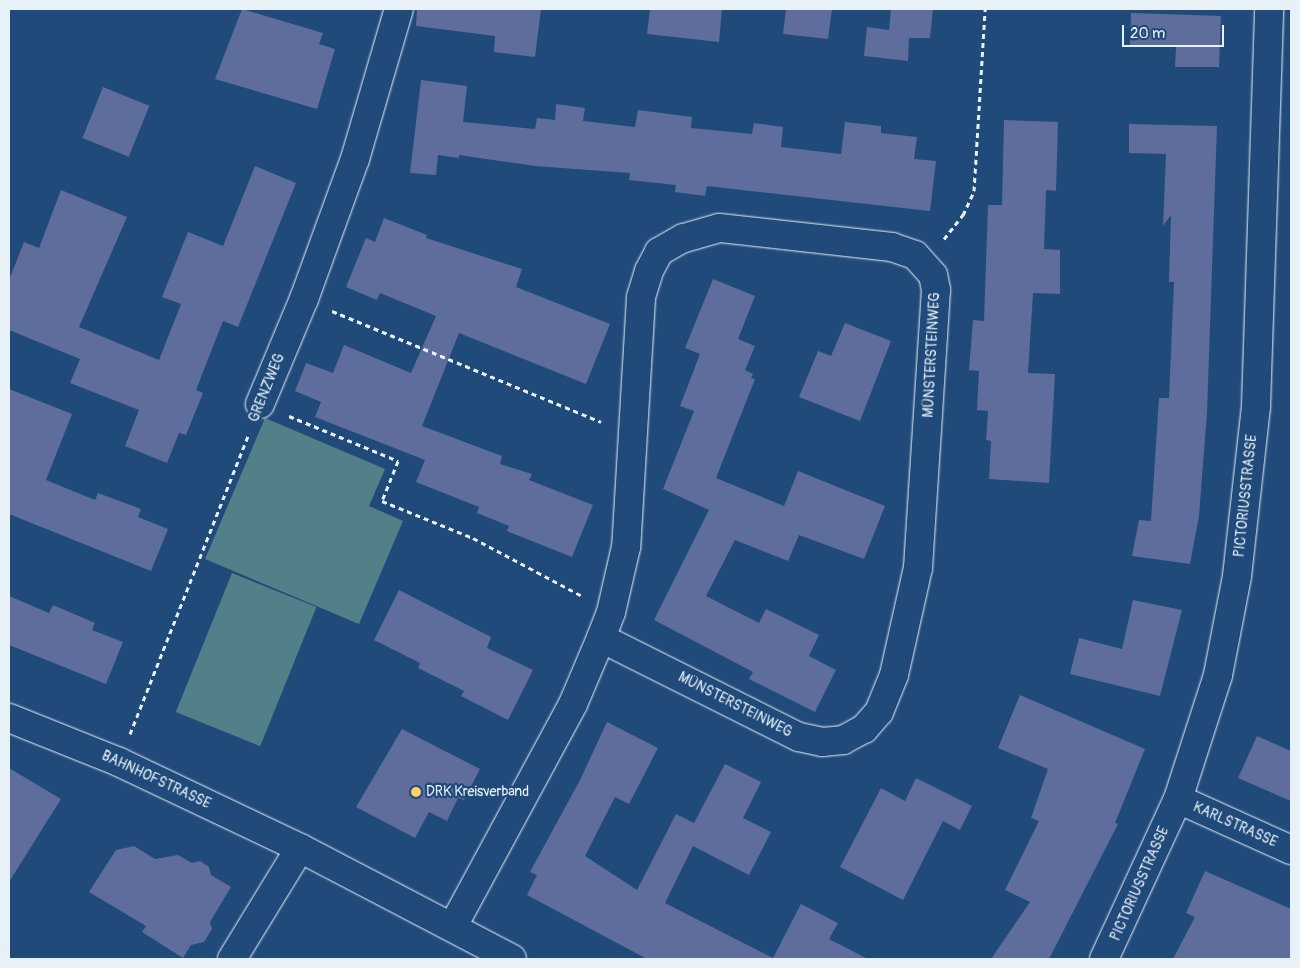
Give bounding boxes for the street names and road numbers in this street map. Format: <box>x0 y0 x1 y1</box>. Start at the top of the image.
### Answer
street label: MÜNSTERSTEINWEG <box>920 292 944 418</box>
street label: GRENZWEG <box>246 351 288 425</box>
street label: PICTORIUSSTRASSE <box>1231 434 1261 558</box>
street label: MÜNSTERSTEINWEG <box>675 669 795 741</box>
street label: BAHNHOFSTRASSE <box>99 747 213 813</box>
street label: KARLSTRASSE <box>1190 799 1280 851</box>
street label: PICTORIUSSTRASSE <box>1107 824 1173 944</box>

